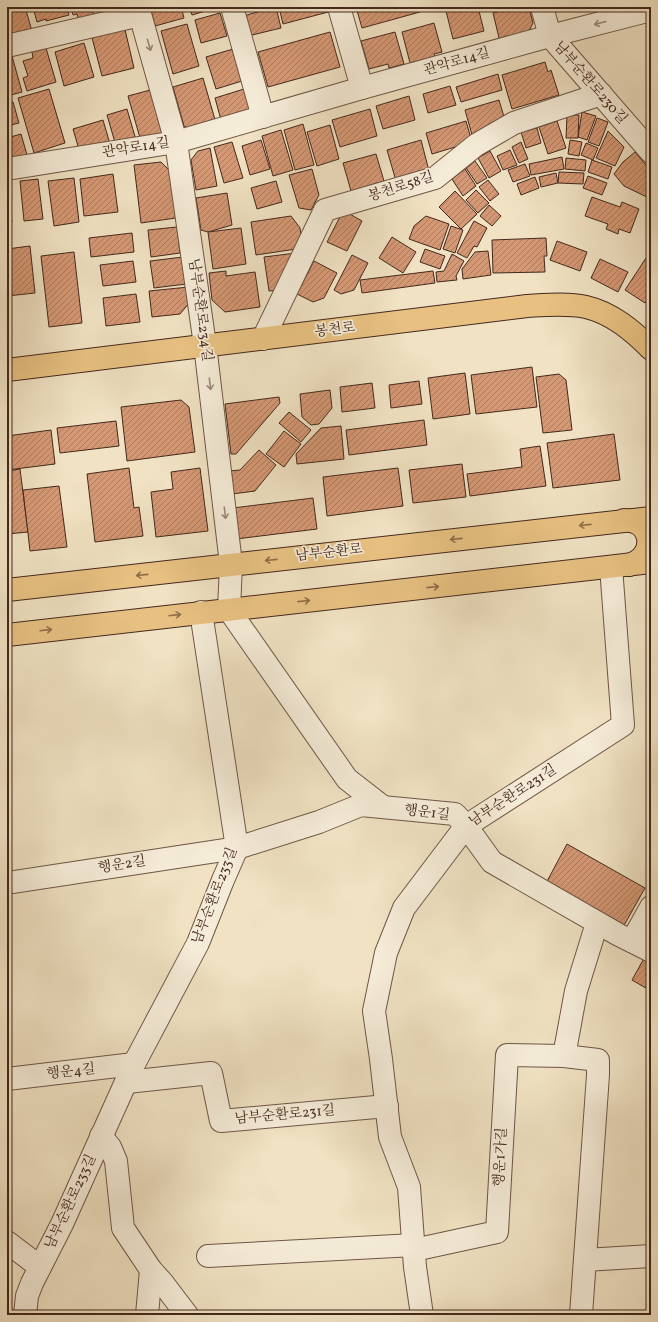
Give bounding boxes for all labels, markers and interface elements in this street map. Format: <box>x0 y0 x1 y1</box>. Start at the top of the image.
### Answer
one-way arrow <box>593 20 606 27</box>
one-way arrow <box>145 38 153 51</box>
street label: 남부순환로230길 <box>549 38 631 128</box>
street label: 관악로14길 <box>422 44 492 80</box>
street label: 관악로14길 <box>101 133 171 163</box>
street label: 봉천로58길 <box>366 167 436 207</box>
street label: 남부순환로234길 <box>183 257 217 363</box>
street label: 봉천로 <box>314 318 357 342</box>
one-way arrow <box>206 377 213 390</box>
one-way arrow <box>221 506 229 519</box>
one-way arrow <box>579 521 592 529</box>
one-way arrow <box>450 535 463 543</box>
street label: 남부순환로 <box>294 540 364 566</box>
one-way arrow <box>265 556 278 564</box>
one-way arrow <box>136 571 149 578</box>
one-way arrow <box>426 583 439 591</box>
one-way arrow <box>297 598 310 605</box>
one-way arrow <box>168 611 181 619</box>
one-way arrow <box>39 627 52 634</box>
street label: 남부순환로231길 <box>466 761 560 831</box>
street label: 행운1길 <box>403 801 451 825</box>
street label: 남부순환로233길 <box>188 845 242 947</box>
street label: 행운2길 <box>97 852 147 878</box>
street label: 행운4길 <box>46 1060 96 1084</box>
street label: 남부순환로231길 <box>234 1101 336 1129</box>
street label: 행운1가길 <box>490 1127 512 1187</box>
street label: 남부순환로233길 <box>41 1152 101 1252</box>

